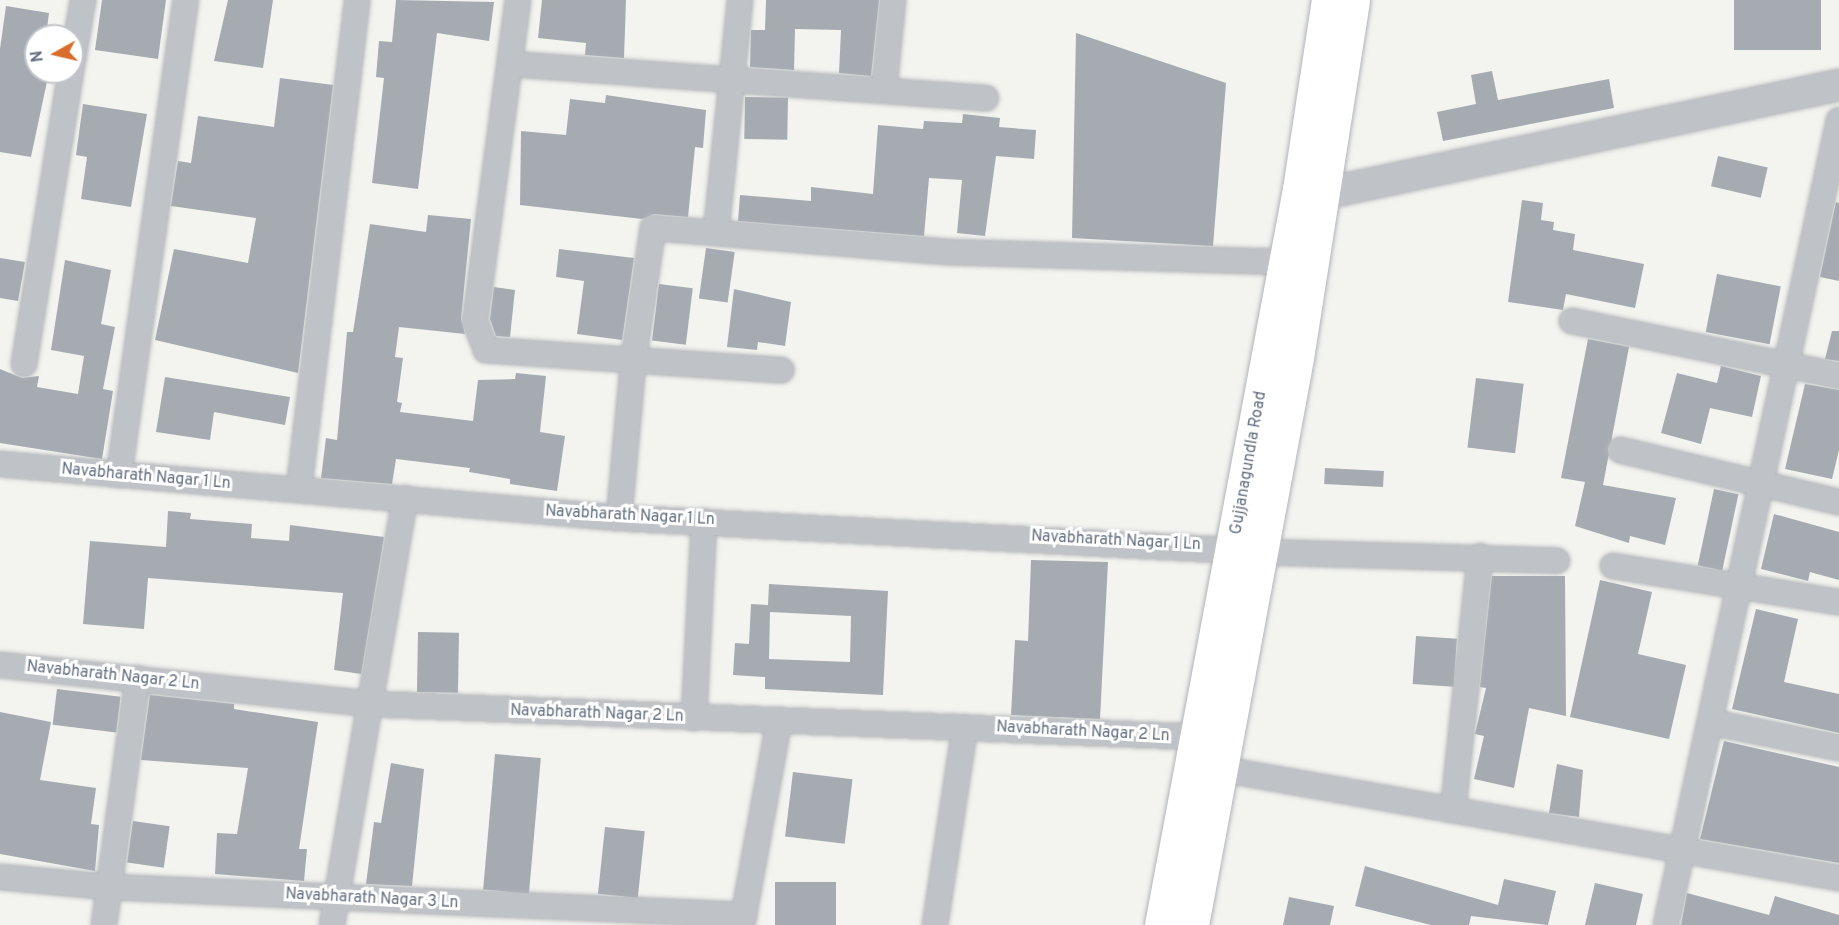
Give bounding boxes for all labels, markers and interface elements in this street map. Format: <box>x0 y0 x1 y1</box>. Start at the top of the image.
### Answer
north arrow <box>24 24 84 84</box>
text: N <box>27 49 49 63</box>
street label: Gujjanagundla Road <box>1227 390 1271 536</box>
street label: Navabharath Nagar 1 Ln <box>61 460 231 494</box>
street label: Navabharath Nagar 1 Ln <box>545 502 715 530</box>
street label: Navabharath Nagar 1 Ln <box>1031 527 1201 555</box>
street label: Navabharath Nagar 2 Ln <box>26 657 200 695</box>
street label: Navabharath Nagar 2 Ln <box>510 701 684 727</box>
street label: Navabharath Nagar 2 Ln <box>996 718 1170 746</box>
street label: Navabharath Nagar 3 Ln <box>285 885 459 913</box>

